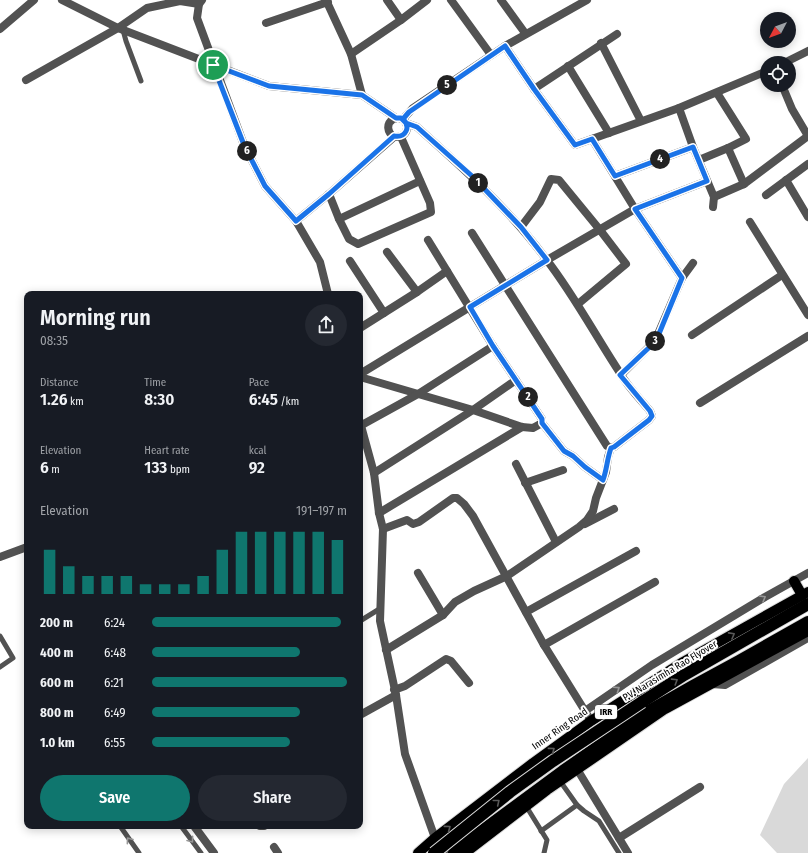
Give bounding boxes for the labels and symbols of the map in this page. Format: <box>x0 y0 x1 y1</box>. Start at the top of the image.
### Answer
north arrow <box>760 12 796 48</box>
pin <box>196 48 230 82</box>
pin: 5 <box>437 75 457 95</box>
pin: 6 <box>237 141 257 161</box>
pin: 4 <box>650 149 670 169</box>
pin: 1 <box>468 173 488 193</box>
pin: 3 <box>645 331 665 351</box>
pin: 2 <box>518 387 538 407</box>
one-way arrow <box>759 595 766 602</box>
one-way arrow <box>728 632 735 639</box>
street label: P.V. Narasimha Rao Flyover <box>621 638 720 704</box>
one-way arrow <box>670 679 677 686</box>
one-way arrow <box>613 686 620 694</box>
street label: Inner Ring Road <box>530 705 590 753</box>
road number: IRR <box>595 705 617 719</box>
one-way arrow <box>547 747 554 754</box>
one-way arrow <box>493 800 500 807</box>
one-way arrow <box>444 825 451 833</box>
one-way arrow <box>186 835 193 842</box>
one-way arrow <box>127 837 134 844</box>

